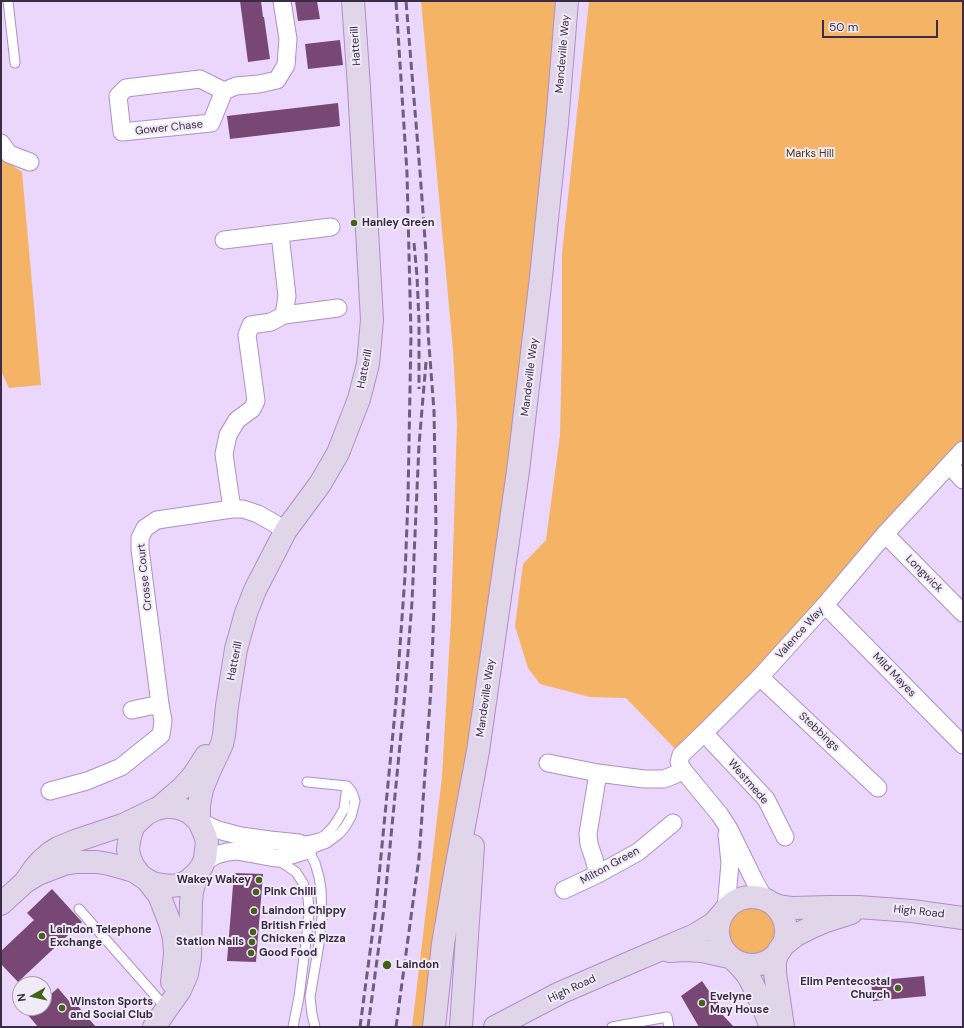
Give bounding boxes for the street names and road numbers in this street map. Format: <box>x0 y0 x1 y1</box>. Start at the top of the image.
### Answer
street label: Mandeville Way <box>553 14 573 94</box>
street label: Hatterill <box>348 26 364 66</box>
street label: Gower Chase <box>134 118 204 138</box>
street label: Mandeville Way <box>519 337 541 417</box>
street label: Hatterill <box>355 348 375 390</box>
street label: Crosse Court <box>135 543 155 611</box>
street label: Longwick <box>903 553 945 595</box>
street label: Valence Way <box>773 604 827 662</box>
street label: Hatterill <box>225 640 245 682</box>
street label: Mild Mayes <box>870 650 918 700</box>
street label: Mandeville Way <box>474 658 498 738</box>
street label: Stebbings <box>796 710 842 754</box>
street label: Westmede <box>725 757 771 807</box>
street label: Milton Green <box>578 844 642 888</box>
street label: High Road <box>893 903 945 921</box>
street label: High Road <box>546 972 598 1006</box>

